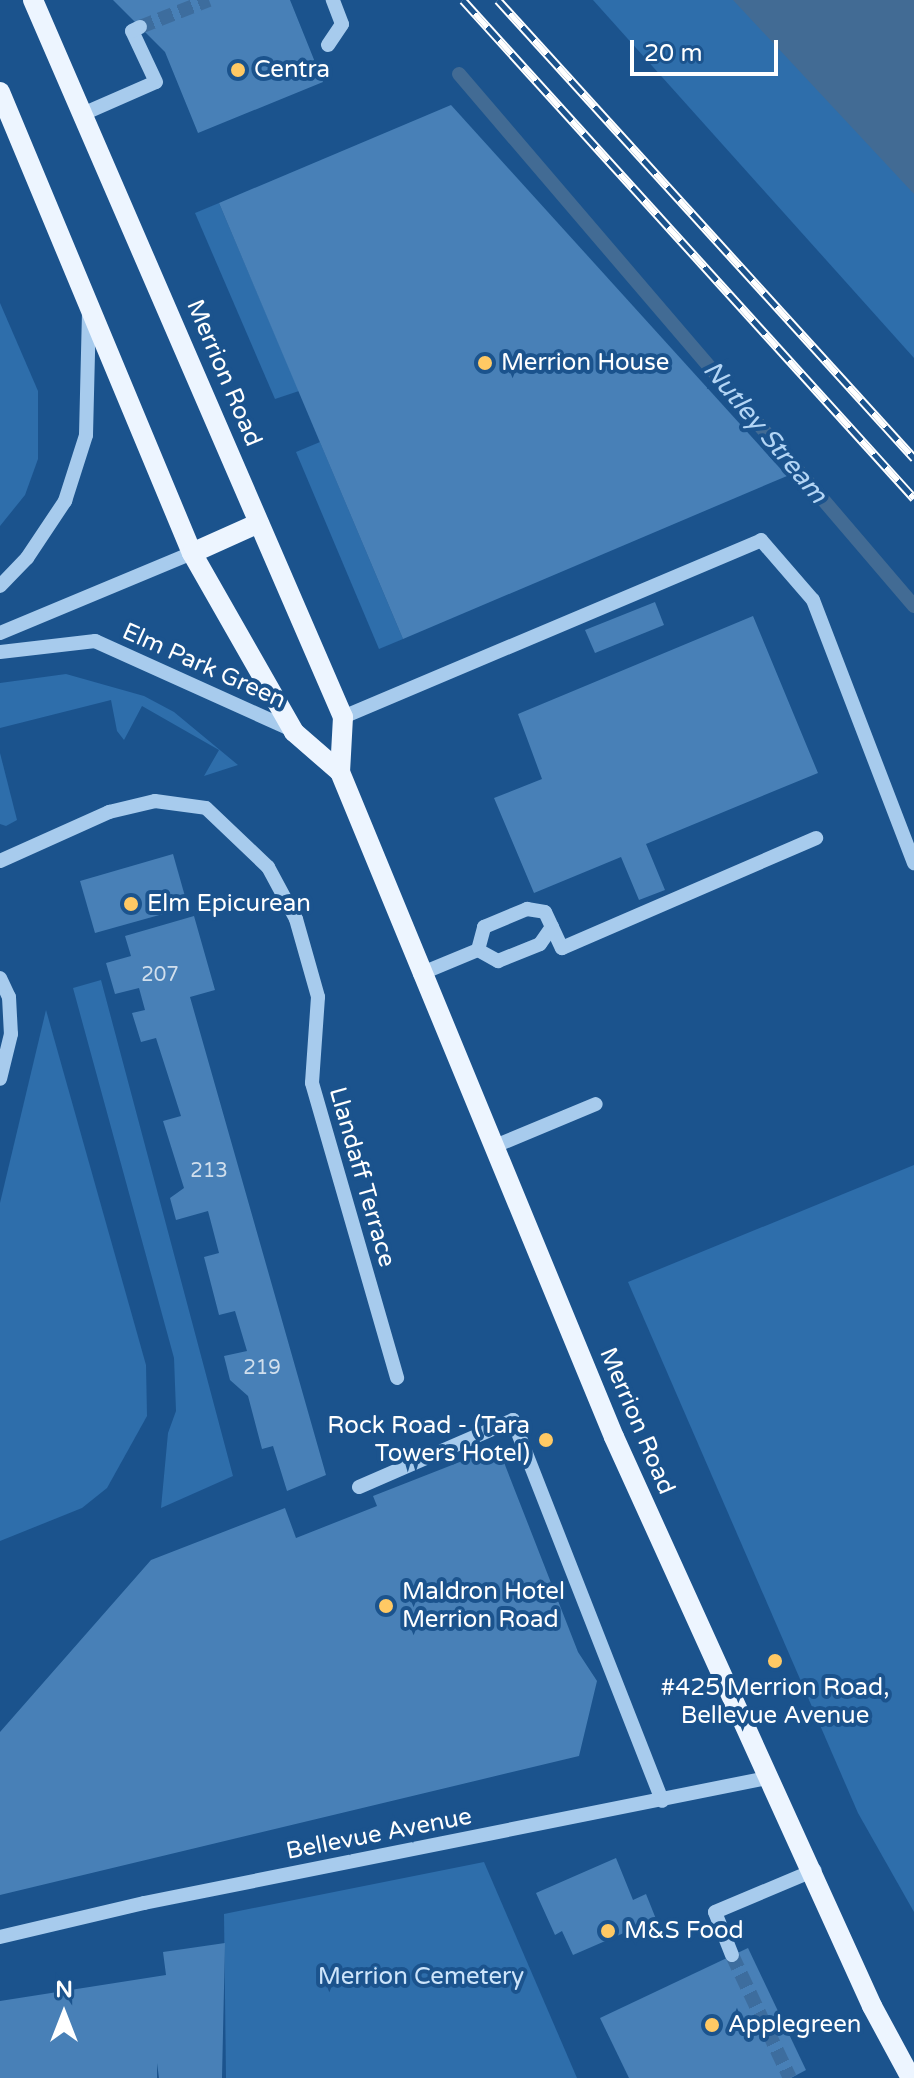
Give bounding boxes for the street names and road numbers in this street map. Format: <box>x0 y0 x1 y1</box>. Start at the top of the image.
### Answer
street label: Merrion Road <box>180 295 268 451</box>
street label: Elm Park Green <box>118 617 290 715</box>
street label: Llandaff Terrace <box>323 1084 401 1270</box>
street label: Merrion Road <box>593 1343 681 1499</box>
street label: Bellevue Avenue <box>284 1802 474 1866</box>

